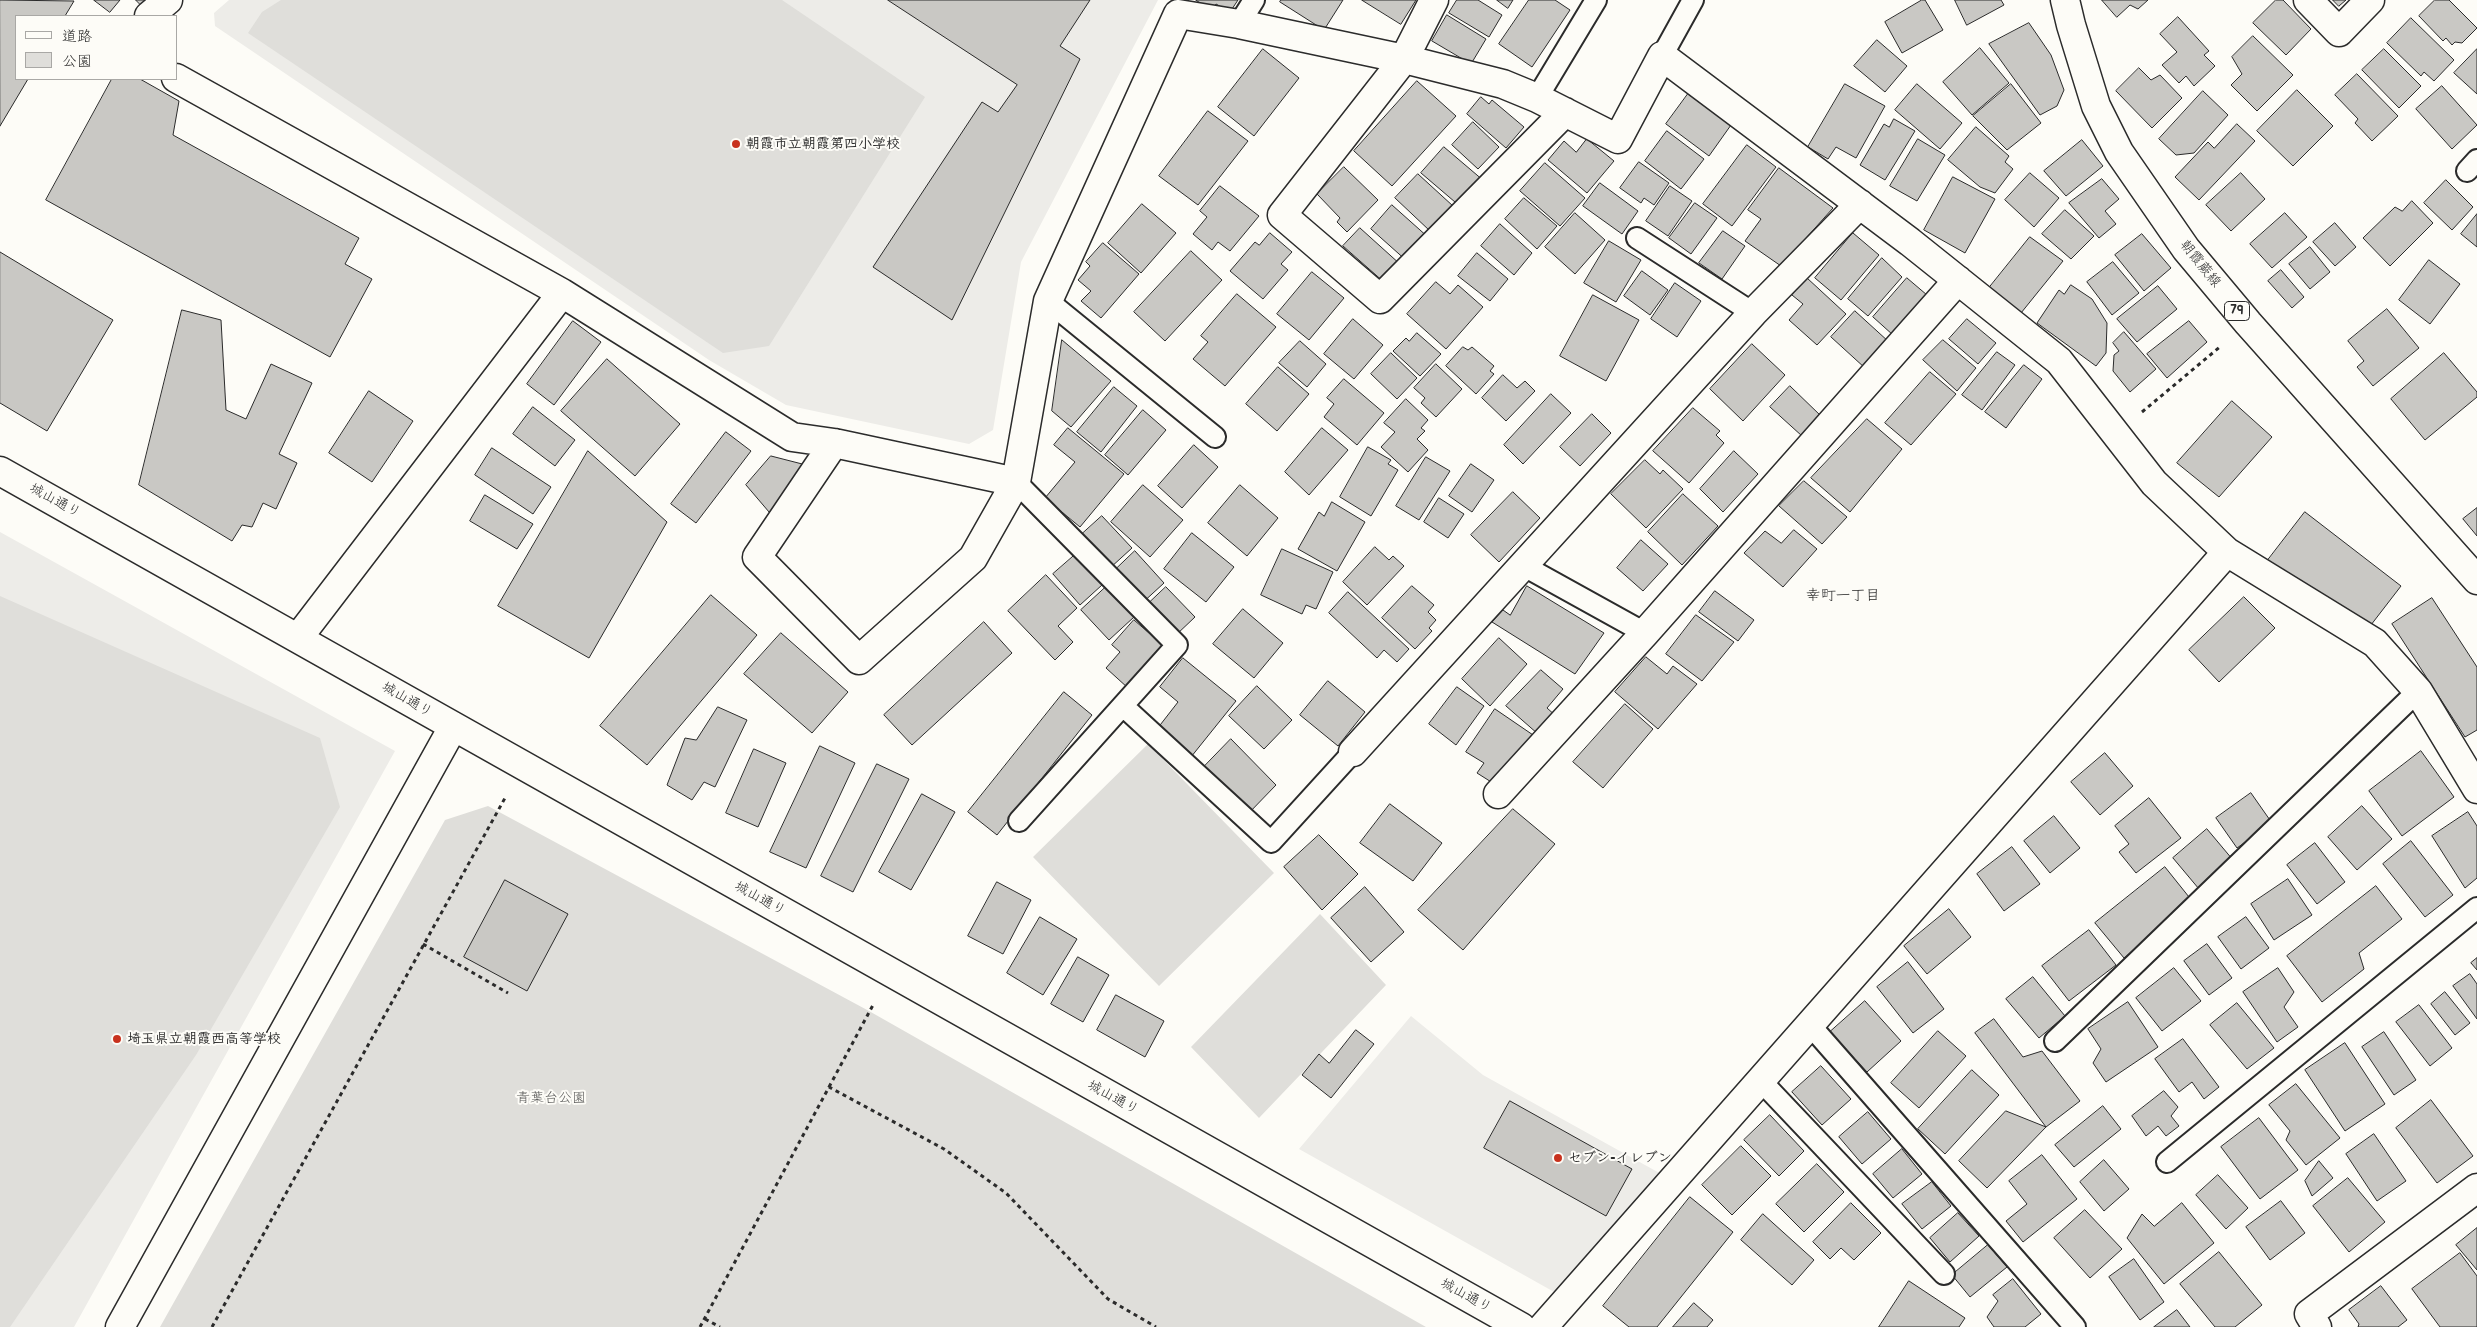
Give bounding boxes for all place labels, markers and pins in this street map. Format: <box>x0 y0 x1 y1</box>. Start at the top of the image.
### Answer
place label: 朝霞市立朝霞第四小学校 <box>746 136 900 152</box>
marker: 朝霞市立朝霞第四小学校 <box>730 138 742 150</box>
place label: 埼玉県立朝霞西高等学校 <box>127 1031 281 1047</box>
marker: 埼玉県立朝霞西高等学校 <box>111 1033 123 1045</box>
place label: セブン-イレブン <box>1568 1150 1672 1166</box>
marker: セブン-イレブン <box>1552 1152 1564 1164</box>

